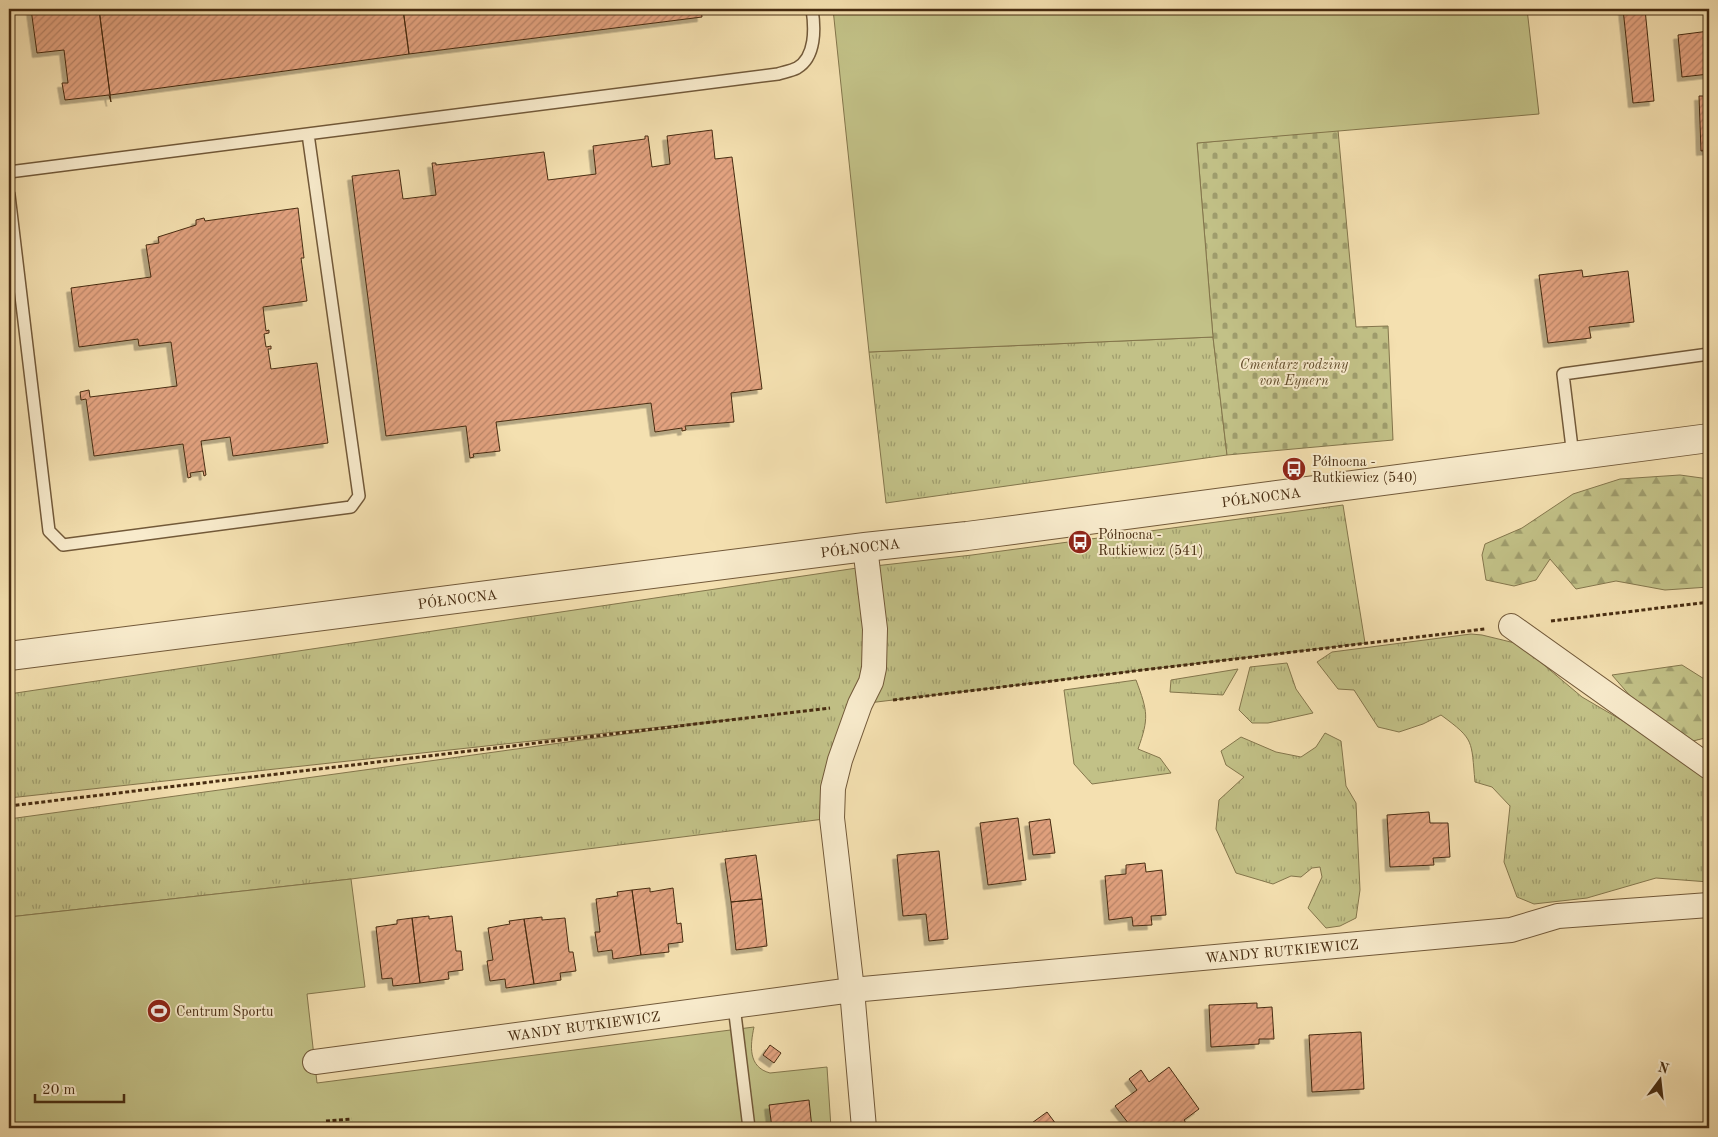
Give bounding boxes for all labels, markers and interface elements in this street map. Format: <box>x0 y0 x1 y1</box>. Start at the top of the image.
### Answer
park label: Cmentarz rodziny von Eynern <box>1240 358 1349 389</box>
place label: Północna - Rutkiewicz (540) <box>1312 455 1417 485</box>
bus stop icon: Północna - Rutkiewicz (540) <box>1281 456 1307 482</box>
street label: PÓŁNOCNA <box>1220 486 1302 510</box>
place label: Północna - Rutkiewicz (541) <box>1098 528 1203 558</box>
bus stop icon: Północna - Rutkiewicz (541) <box>1067 529 1093 555</box>
street label: PÓŁNOCNA <box>820 537 901 561</box>
street label: PÓŁNOCNA <box>417 588 498 612</box>
street label: WANDY RUTKIEWICZ <box>1204 938 1359 966</box>
sports icon: Centrum Sportu <box>146 998 172 1024</box>
place label: Centrum Sportu <box>176 1005 274 1019</box>
street label: WANDY RUTKIEWICZ <box>506 1010 661 1044</box>
north arrow <box>1636 1054 1686 1104</box>
text: N <box>1656 1060 1670 1077</box>
scale bar <box>35 1072 124 1104</box>
text: 20 m <box>42 1083 76 1098</box>

